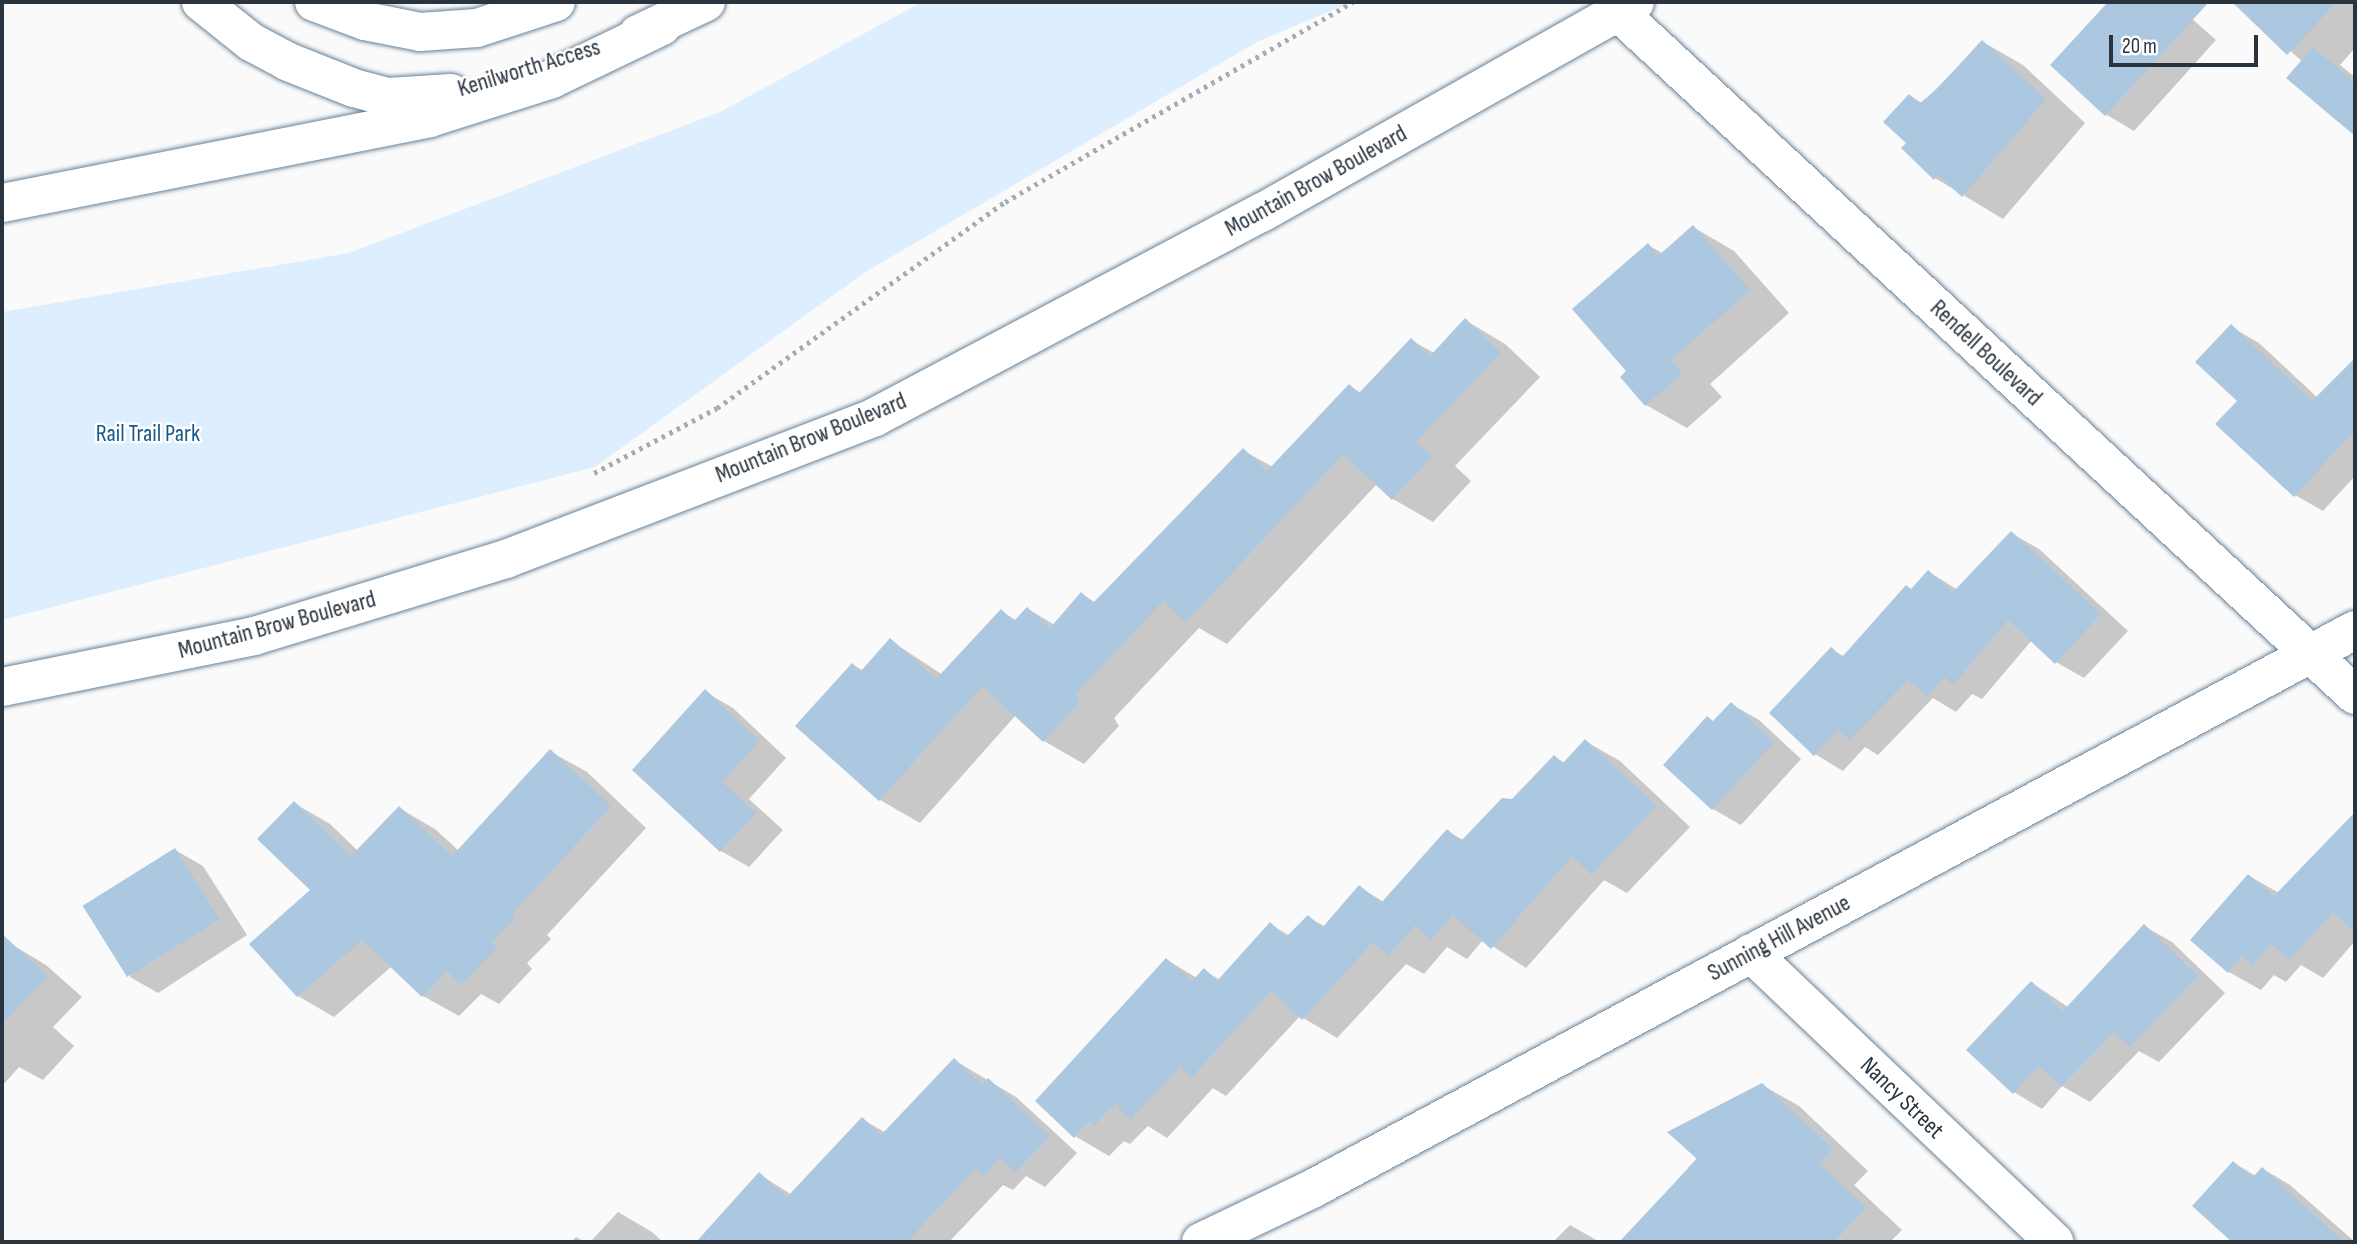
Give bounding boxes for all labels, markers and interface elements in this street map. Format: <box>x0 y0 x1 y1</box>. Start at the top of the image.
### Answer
scale bar <box>2112 21 2261 65</box>
street label: Kenilworth Access <box>454 33 604 103</box>
text: 20 m <box>2122 34 2157 59</box>
street label: Mountain Brow Boulevard <box>1220 119 1412 243</box>
street label: Rendell Boulevard <box>1924 294 2048 412</box>
street label: Mountain Brow Boulevard <box>711 387 911 489</box>
park label: Rail Trail Park <box>96 420 200 448</box>
street label: Mountain Brow Boulevard <box>175 585 379 665</box>
street label: Sunning Hill Avenue <box>1703 888 1855 988</box>
street label: Nancy Street <box>1854 1051 1950 1145</box>

